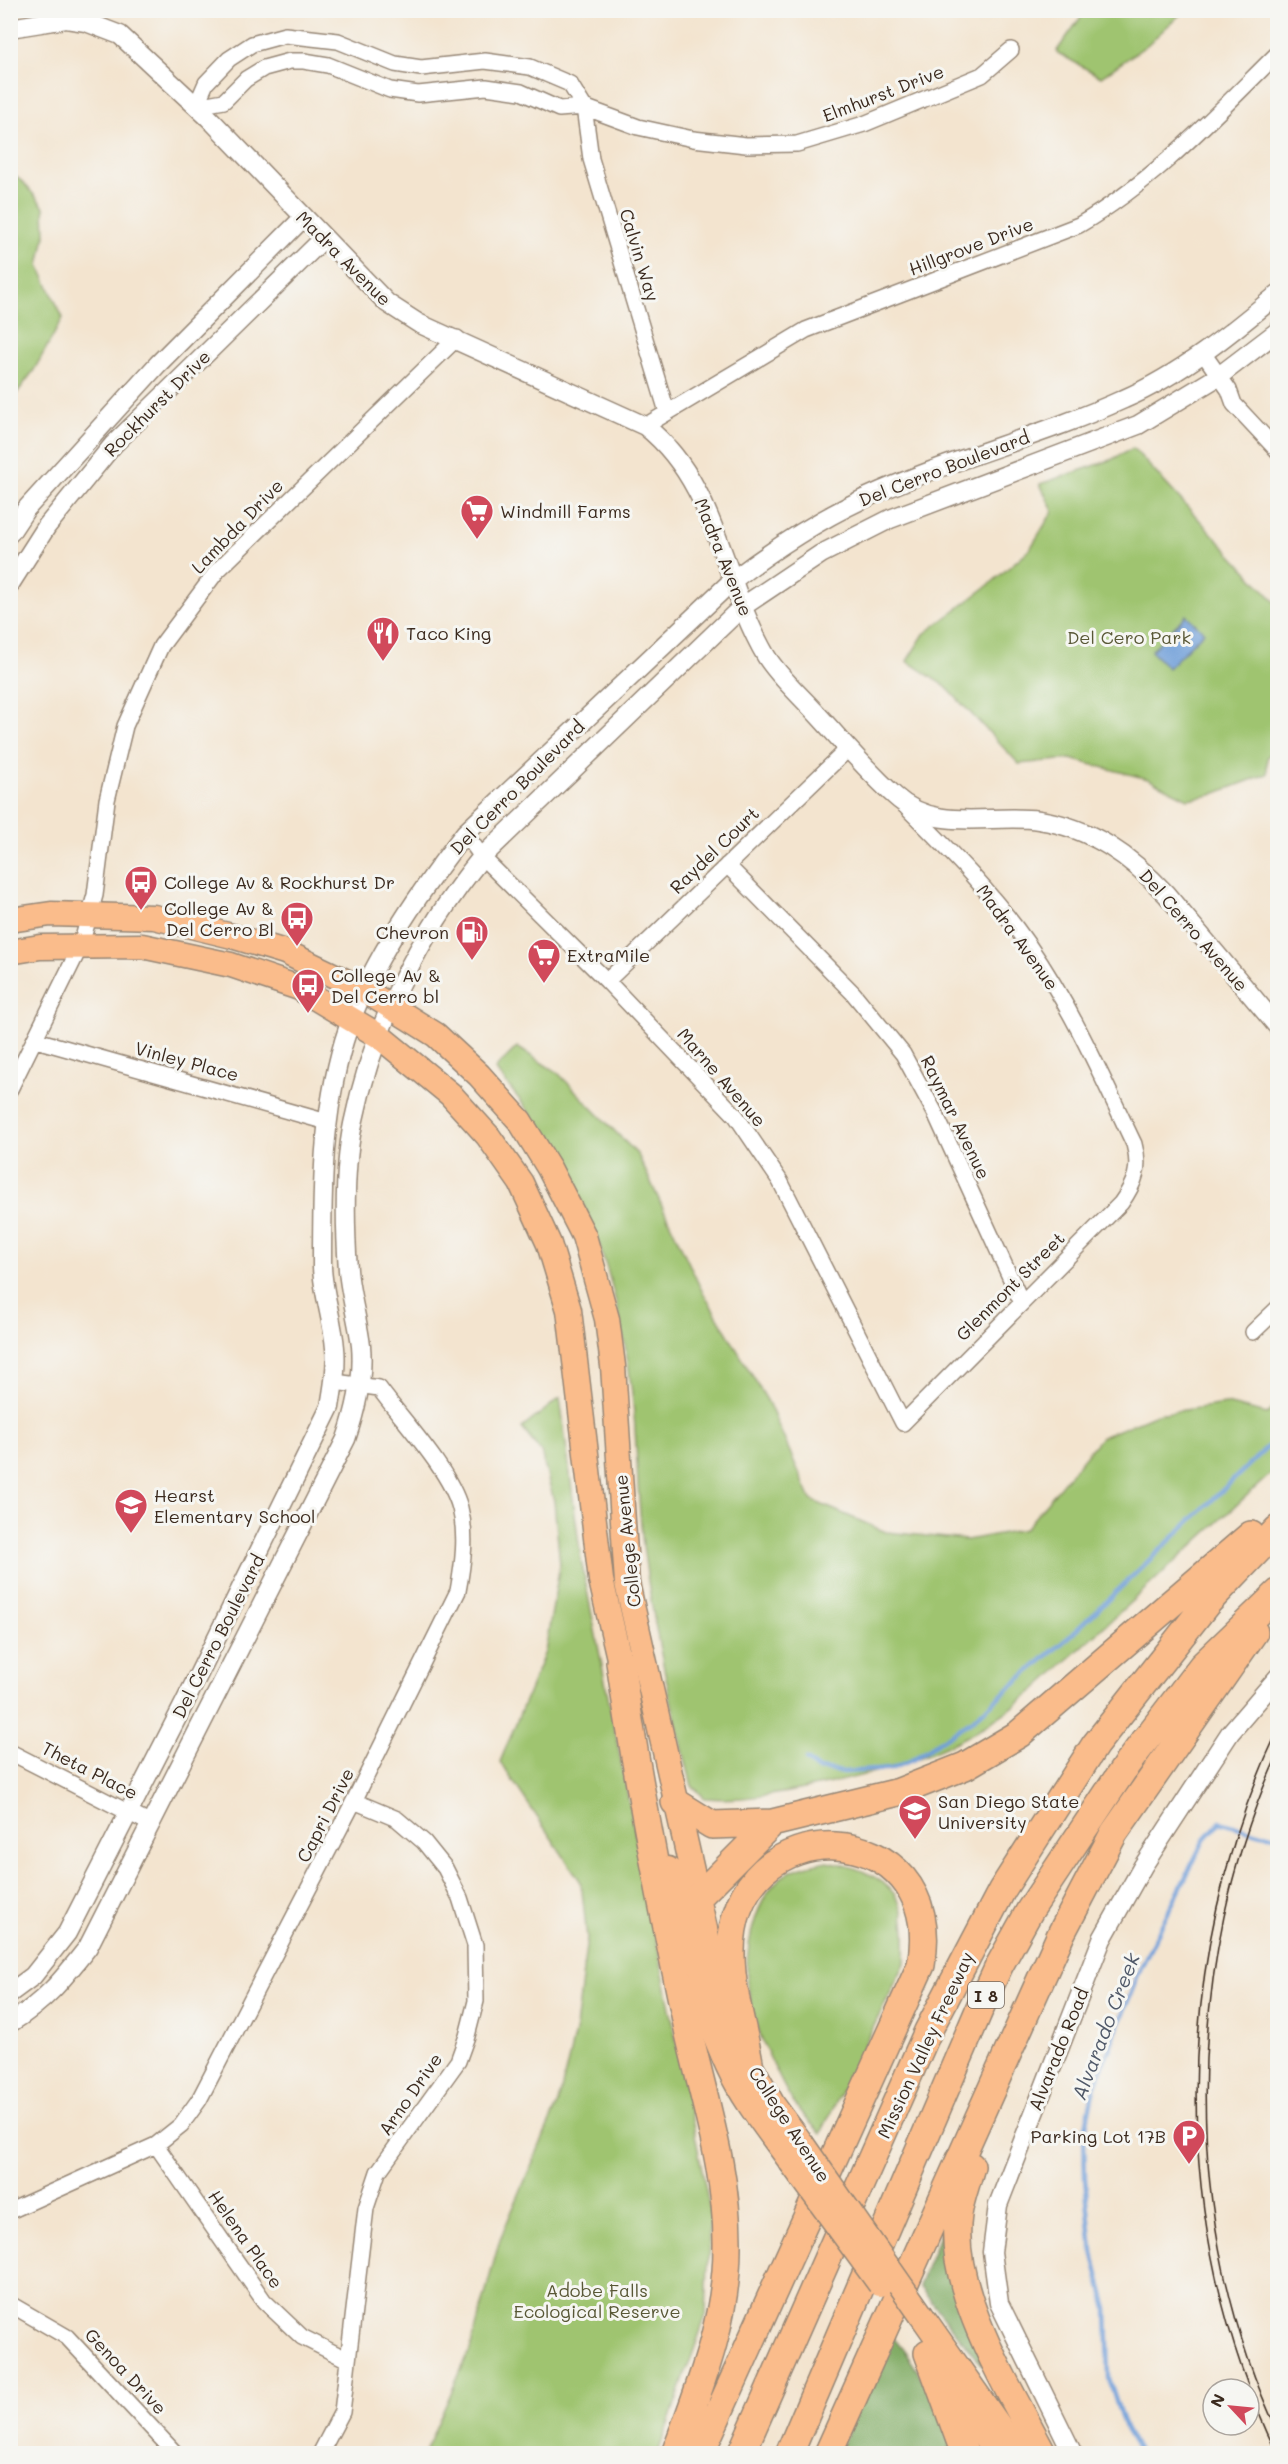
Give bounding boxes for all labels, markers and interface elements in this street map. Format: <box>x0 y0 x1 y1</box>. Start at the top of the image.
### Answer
street label: Elmhurst Drive <box>819 59 947 127</box>
street label: Madra Avenue <box>291 205 397 311</box>
street label: Calvin Way <box>615 206 665 304</box>
street label: Hillgrove Drive <box>905 211 1037 281</box>
street label: Rockhurst Drive <box>99 345 215 461</box>
street label: Del Cerro Boulevard <box>855 424 1033 512</box>
street label: Lambda Drive <box>186 474 288 578</box>
supermarket icon: Windmill Farms <box>459 493 495 540</box>
street label: Madra Avenue <box>689 494 759 620</box>
place label: Windmill Farms <box>500 499 631 523</box>
restaurant icon: Taco King <box>365 615 401 662</box>
place label: Taco King <box>406 621 491 645</box>
park label: Del Cero Park <box>1067 625 1191 649</box>
street label: Del Cerro Boulevard <box>445 715 589 859</box>
street label: Raydel Court <box>664 801 764 899</box>
bus stop icon: College Av & Rockhurst Dr <box>123 864 159 911</box>
street label: Del Cerro Avenue <box>1134 864 1254 996</box>
place label: College Av & Rockhurst Dr <box>164 870 395 894</box>
street label: Madra Avenue <box>971 879 1065 995</box>
place label: College Av & Del Cerro Bl <box>164 896 274 941</box>
bus stop icon: College Av & Del Cerro Bl <box>279 900 315 947</box>
fuel station icon: Chevron <box>454 914 490 961</box>
place label: Chevron <box>376 920 449 944</box>
supermarket icon: ExtraMile <box>526 937 562 984</box>
place label: ExtraMile <box>567 943 650 967</box>
place label: College Av & Del Cerro bl <box>331 963 441 1008</box>
bus stop icon: College Av & Del Cerro bl <box>290 967 326 1014</box>
street label: Marne Avenue <box>672 1022 772 1132</box>
street label: Vinley Place <box>133 1036 241 1086</box>
street label: Raymar Avenue <box>916 1051 996 1183</box>
street label: Glenmont Street <box>950 1226 1070 1346</box>
street label: College Avenue <box>608 1473 646 1609</box>
place label: Hearst Elementary School <box>154 1483 316 1528</box>
school or university icon: Hearst Elementary School <box>113 1487 149 1534</box>
street label: Del Cerro Boulevard <box>166 1550 270 1722</box>
street label: Theta Place <box>38 1736 142 1804</box>
street label: Capri Drive <box>291 1764 359 1866</box>
place label: San Diego State University <box>938 1789 1079 1834</box>
school or university icon: San Diego State University <box>897 1793 933 1840</box>
street label: Mission Valley Freeway <box>871 1948 979 2142</box>
water label: Alvarado Creek <box>1065 1949 1145 2103</box>
road number: I 8 <box>968 1982 1004 2008</box>
street label: Alvarado Road <box>1022 1984 1094 2114</box>
street label: Arno Drive <box>373 2048 447 2140</box>
street label: College Avenue <box>744 2062 836 2186</box>
parking icon: Parking Lot 17B <box>1171 2118 1207 2165</box>
place label: Parking Lot 17B <box>1030 2124 1166 2148</box>
street label: Helena Place <box>203 2185 289 2293</box>
park label: Adobe Falls Ecological Reserve <box>513 2278 681 2323</box>
street label: Genoa Drive <box>80 2323 172 2419</box>
north arrow <box>1201 2377 1261 2437</box>
text: N <box>1205 2390 1229 2410</box>

